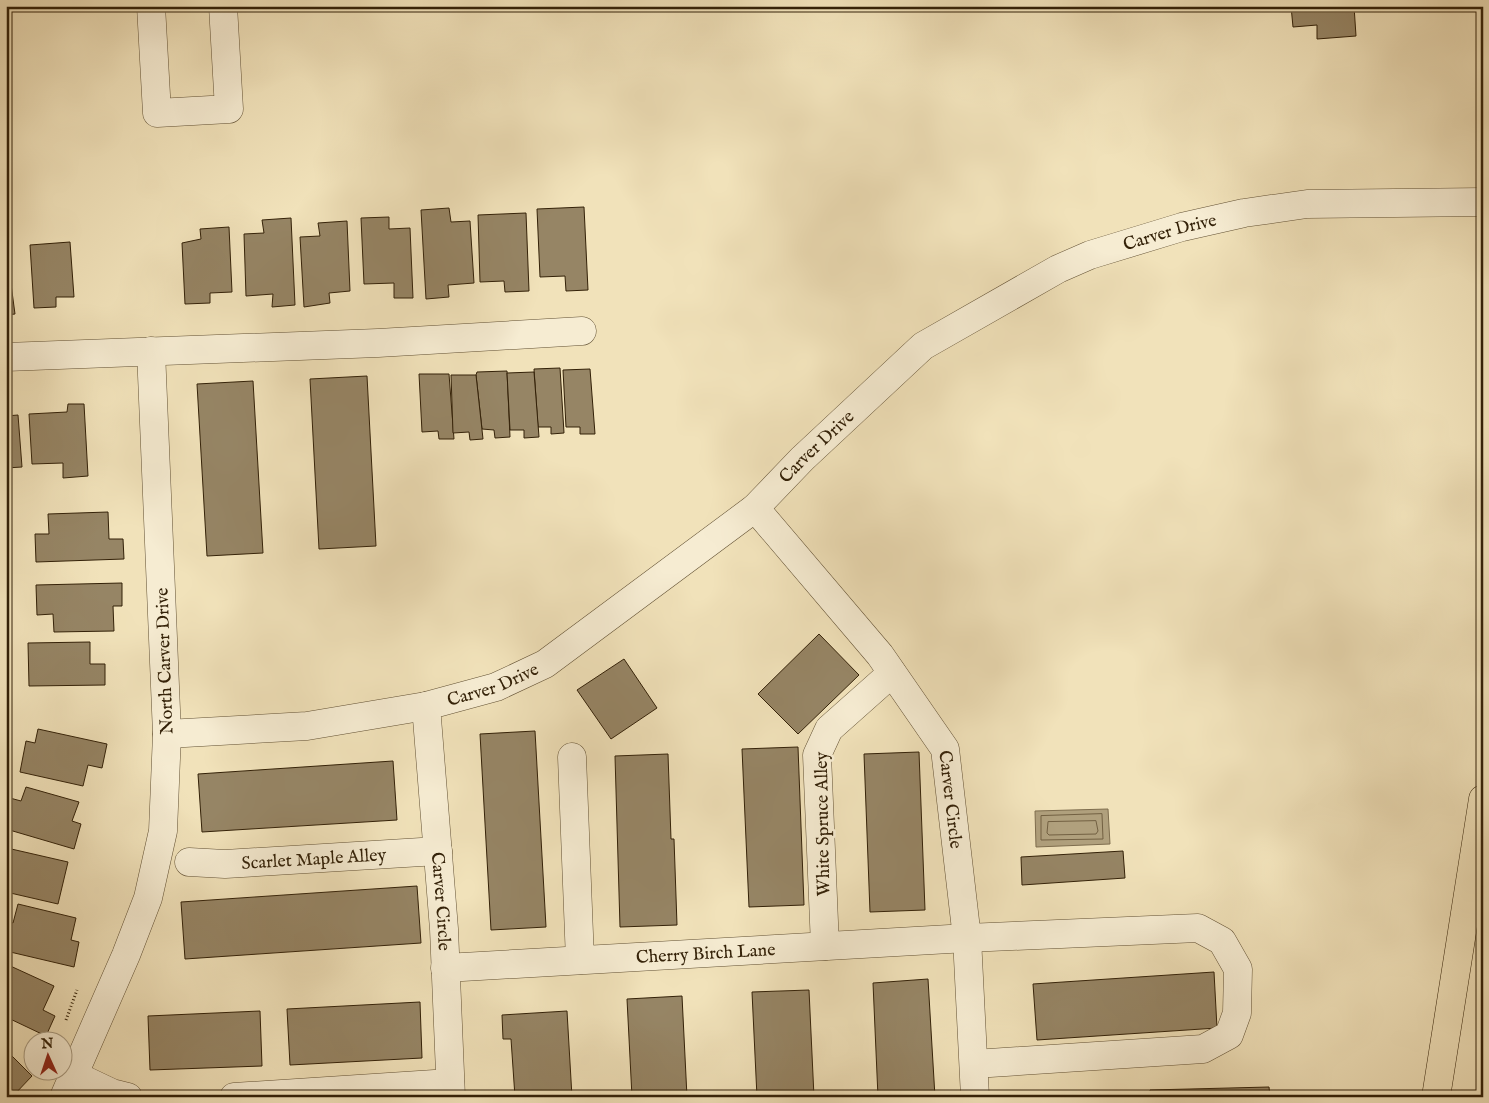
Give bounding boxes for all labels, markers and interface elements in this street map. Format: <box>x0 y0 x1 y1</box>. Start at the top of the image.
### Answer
street label: Carver Drive <box>1121 210 1219 257</box>
street label: Carver Drive <box>775 406 860 489</box>
street label: North Carver Drive <box>151 587 180 735</box>
street label: Carver Drive <box>445 659 543 713</box>
street label: Carver Circle <box>932 749 967 850</box>
street label: White Spruce Alley <box>811 751 836 896</box>
street label: Scarlet Maple Alley <box>241 844 387 876</box>
street label: Carver Circle <box>425 851 455 951</box>
street label: Cherry Birch Lane <box>635 939 776 970</box>
north arrow <box>22 1030 72 1080</box>
text: N <box>40 1035 54 1053</box>

